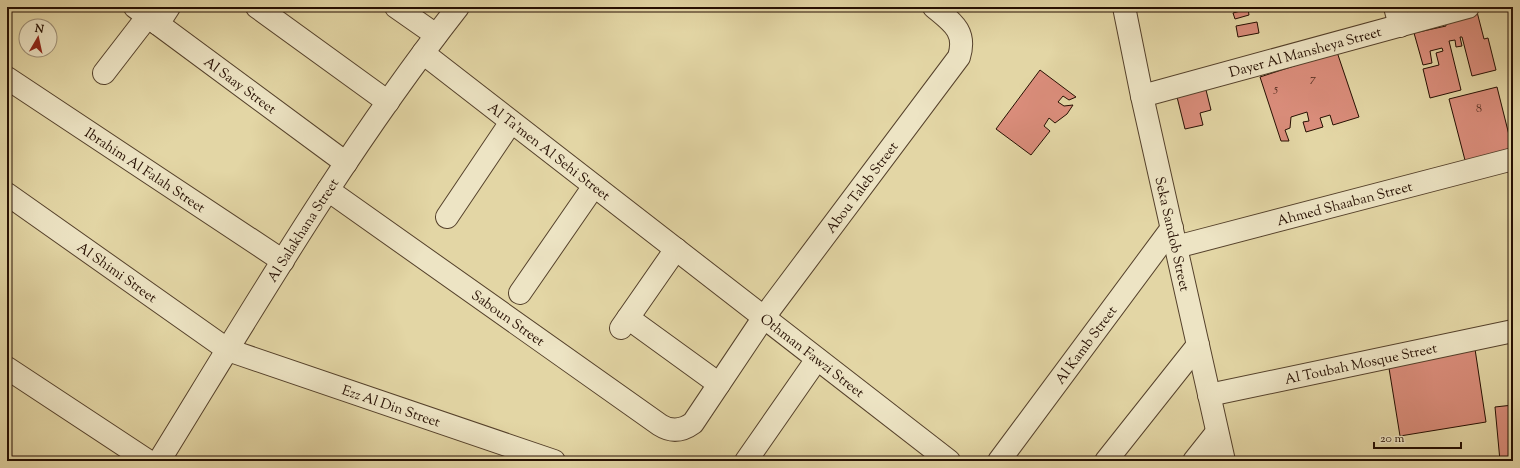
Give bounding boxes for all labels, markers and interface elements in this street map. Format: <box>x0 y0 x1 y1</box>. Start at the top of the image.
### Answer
north arrow <box>18 18 58 58</box>
text: N <box>33 20 45 38</box>
street label: Dayer Al Mansheya Street <box>1227 23 1384 84</box>
street label: Al Saay Street <box>199 53 280 120</box>
house number: 7 <box>1310 70 1316 88</box>
house number: 5 <box>1273 80 1278 98</box>
street label: Al Ta'men Al Sehi Street <box>483 99 614 207</box>
house number: 8 <box>1476 100 1482 118</box>
street label: Ibrahim Al Falah Street <box>80 124 209 219</box>
street label: Abou Taleb Street <box>822 138 904 238</box>
street label: Al Salakhana Street <box>263 175 345 287</box>
street label: Seka Sandob Street <box>1148 175 1194 294</box>
street label: Ahmed Shaaban Street <box>1275 178 1415 232</box>
street label: Al Shimi Street <box>72 238 160 309</box>
street label: Saboun Street <box>467 286 548 352</box>
street label: Al Kamb Street <box>1051 302 1123 389</box>
street label: Othman Fawzi Street <box>755 310 868 404</box>
street label: Al Toubah Mosque Street <box>1283 339 1439 391</box>
street label: Ezz Al Din Street <box>339 381 443 434</box>
scale bar <box>1374 424 1461 450</box>
text: 20 m <box>1380 430 1405 448</box>

